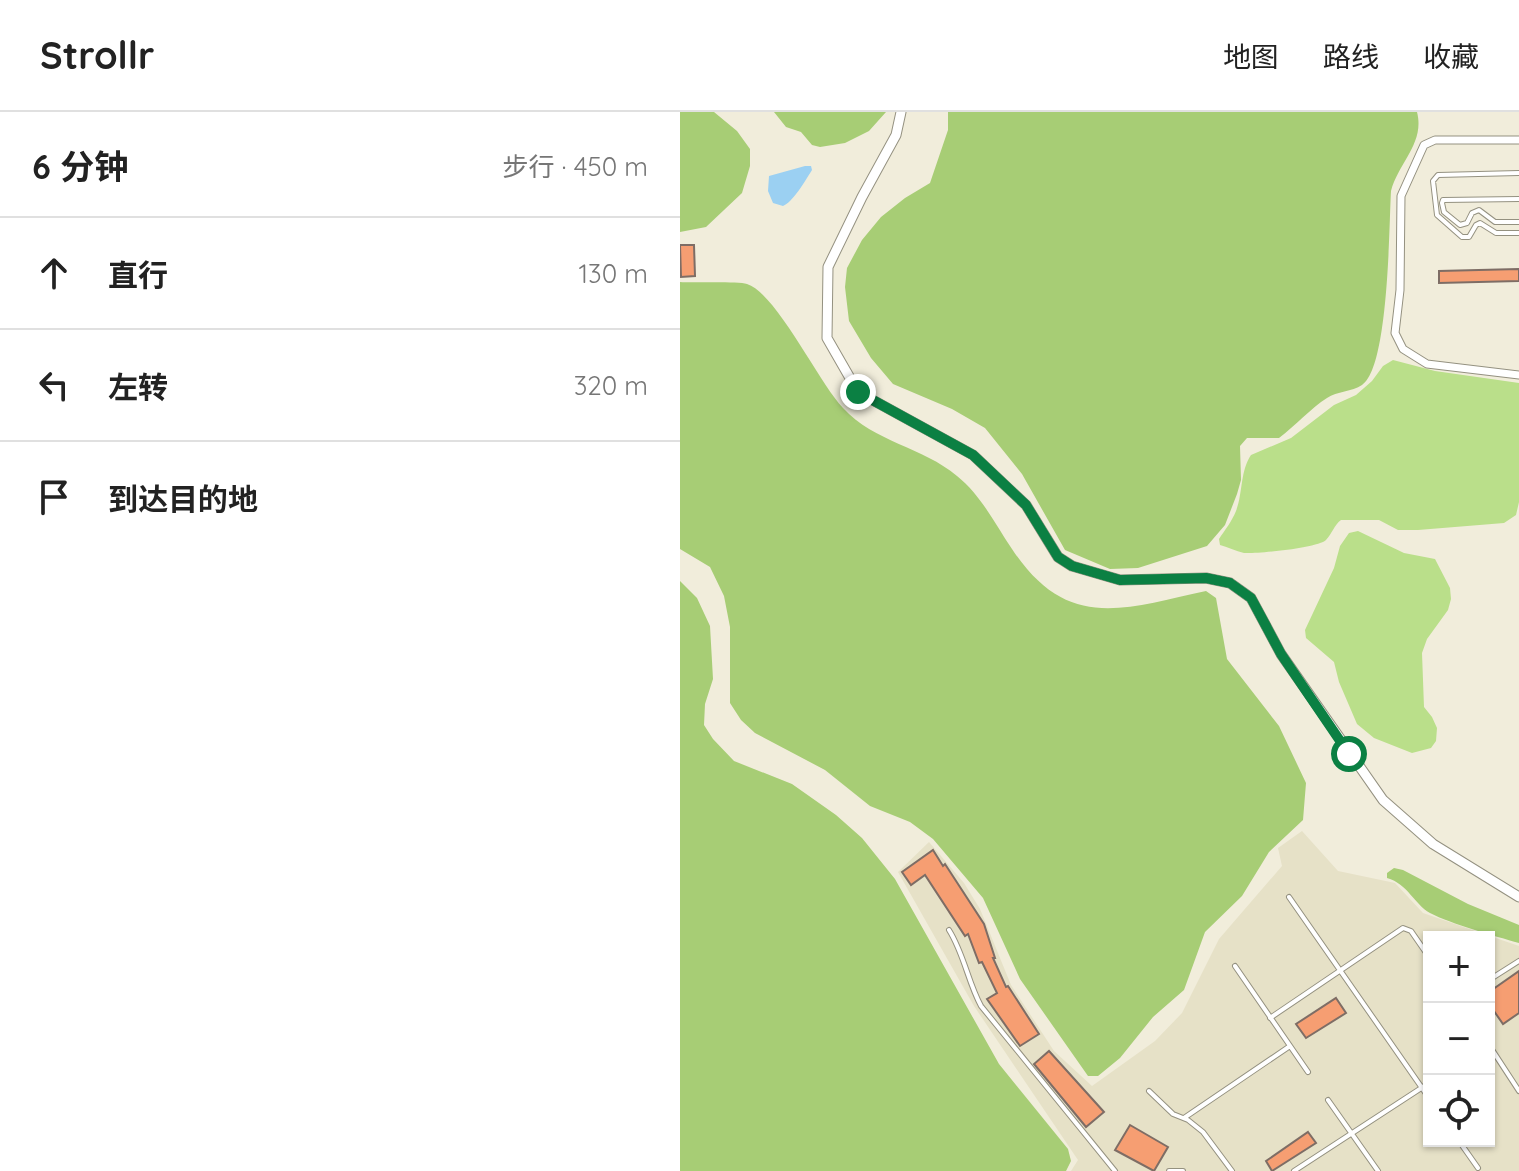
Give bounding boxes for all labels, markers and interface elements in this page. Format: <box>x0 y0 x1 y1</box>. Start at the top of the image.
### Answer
text: Strollr <box>40 31 155 79</box>
text: 地图 <box>1223 39 1279 74</box>
text: 路线 <box>1323 39 1379 74</box>
text: 收藏 <box>1423 39 1479 74</box>
text: 6 分钟 <box>32 145 128 188</box>
text: 步行 · 450 m <box>502 150 648 183</box>
icon: ahead <box>32 251 76 295</box>
text: 直行 <box>108 256 168 294</box>
text: 130 m <box>578 257 648 290</box>
icon: left <box>32 363 76 407</box>
text: 左转 <box>108 368 168 406</box>
text: 320 m <box>574 369 648 402</box>
route end <box>840 374 876 410</box>
icon: arrive <box>32 475 76 519</box>
text: 到达目的地 <box>108 480 258 518</box>
route start <box>1331 736 1367 772</box>
map controls <box>1423 931 1495 1147</box>
button: + <box>1423 931 1495 1003</box>
button: − <box>1423 1003 1495 1075</box>
button: locate <box>1423 1075 1495 1147</box>

